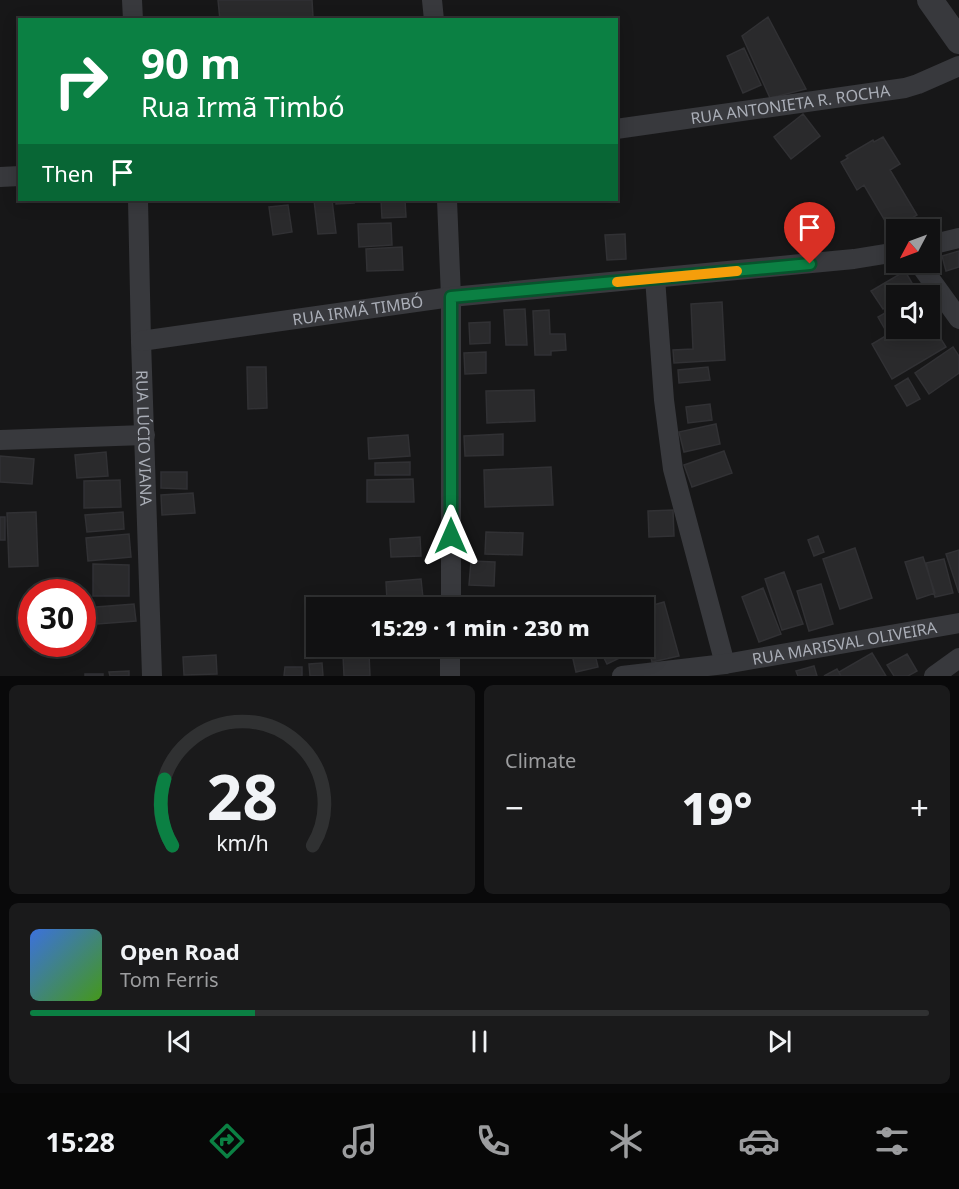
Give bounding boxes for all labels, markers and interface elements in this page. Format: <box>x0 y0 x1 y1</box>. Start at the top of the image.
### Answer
text: 90 m <box>141 34 241 91</box>
icon: right <box>42 42 120 120</box>
street label: RUA ANTONIETA R. ROCHA <box>689 79 892 129</box>
text: Rua Irmã Timbó <box>141 88 345 125</box>
icon: arrive <box>106 156 139 189</box>
text: Then <box>42 158 94 188</box>
pin <box>784 202 835 264</box>
icon: arrive <box>793 211 826 244</box>
north arrow <box>886 219 940 273</box>
map controls <box>886 219 940 339</box>
button: sound <box>886 285 940 339</box>
street label: RUA IRMÃ TIMBÓ <box>291 290 425 330</box>
street label: RUA LÚCIO VIANA <box>131 370 157 507</box>
position arrow <box>419 504 483 568</box>
speed limit sign: 30 <box>18 579 96 657</box>
text: 15:29 · 1 min · 230 m <box>370 612 590 642</box>
street label: RUA MARISVAL OLIVEIRA <box>750 616 939 670</box>
text: Climate <box>505 747 576 774</box>
text: 28 <box>206 753 278 838</box>
text: 19° <box>681 777 753 838</box>
text: − <box>505 785 524 830</box>
text: + <box>910 785 929 830</box>
text: km/h <box>216 829 268 858</box>
text: Open Road <box>120 936 240 966</box>
text: Tom Ferris <box>120 966 219 993</box>
icon: previous <box>163 1025 196 1058</box>
icon: pause <box>463 1025 496 1058</box>
icon: next <box>763 1025 796 1058</box>
icon: directions <box>206 1120 248 1162</box>
icon: music <box>339 1120 381 1162</box>
icon: phone <box>472 1120 514 1162</box>
icon: climate <box>605 1120 647 1162</box>
icon: car <box>738 1120 780 1162</box>
icon: filters <box>871 1120 913 1162</box>
text: 15:28 <box>46 1123 115 1160</box>

